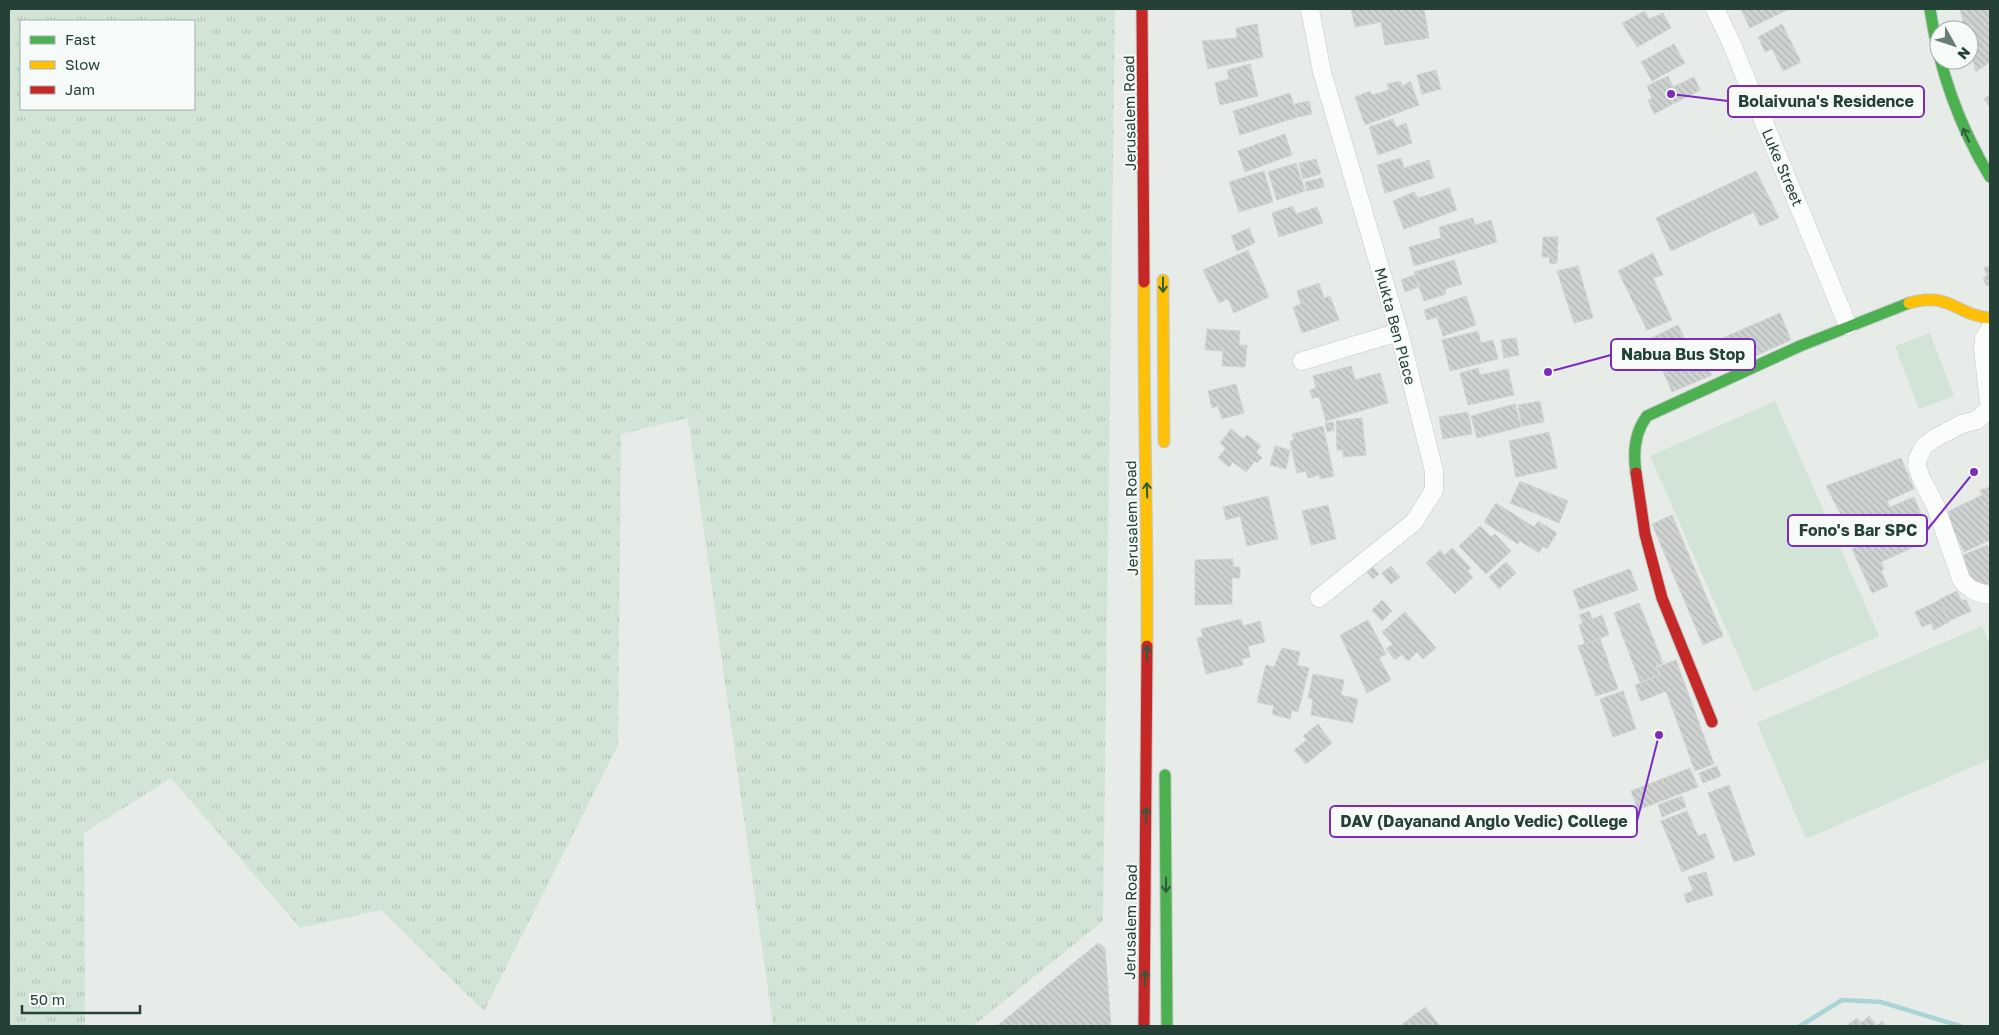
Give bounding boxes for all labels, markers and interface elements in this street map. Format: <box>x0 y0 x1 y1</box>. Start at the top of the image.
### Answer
legend <box>20 20 195 110</box>
north arrow <box>1929 20 1979 70</box>
text: Fast <box>65 30 96 48</box>
text: N <box>1954 44 1974 63</box>
text: Slow <box>65 55 100 73</box>
street label: Jerusalem Road <box>1119 55 1139 171</box>
text: Jam <box>65 80 95 98</box>
callout: Bolaivuna's Residence <box>1728 86 1924 117</box>
text: Bolaivuna's Residence <box>1738 91 1914 111</box>
street label: Luke Street <box>1759 126 1807 208</box>
one-way arrow <box>1961 128 1970 143</box>
street label: Mukta Ben Place <box>1372 265 1420 387</box>
one-way arrow <box>1158 276 1168 293</box>
callout: Nabua Bus Stop <box>1611 339 1755 370</box>
text: Nabua Bus Stop <box>1621 344 1745 364</box>
street label: Jerusalem Road <box>1121 460 1141 576</box>
one-way arrow <box>1142 482 1151 498</box>
callout: Fono's Bar SPC <box>1788 515 1927 546</box>
text: Fono's Bar SPC <box>1799 520 1917 540</box>
one-way arrow <box>1142 645 1152 661</box>
callout: DAV (Dayanand Anglo Vedic) College <box>1330 806 1637 837</box>
one-way arrow <box>1141 807 1151 824</box>
text: DAV (Dayanand Anglo Vedic) College <box>1340 811 1628 831</box>
street label: Jerusalem Road <box>1120 864 1140 980</box>
one-way arrow <box>1161 876 1171 893</box>
one-way arrow <box>1140 970 1150 986</box>
scale bar <box>22 982 140 1014</box>
text: 50 m <box>30 990 65 1008</box>

